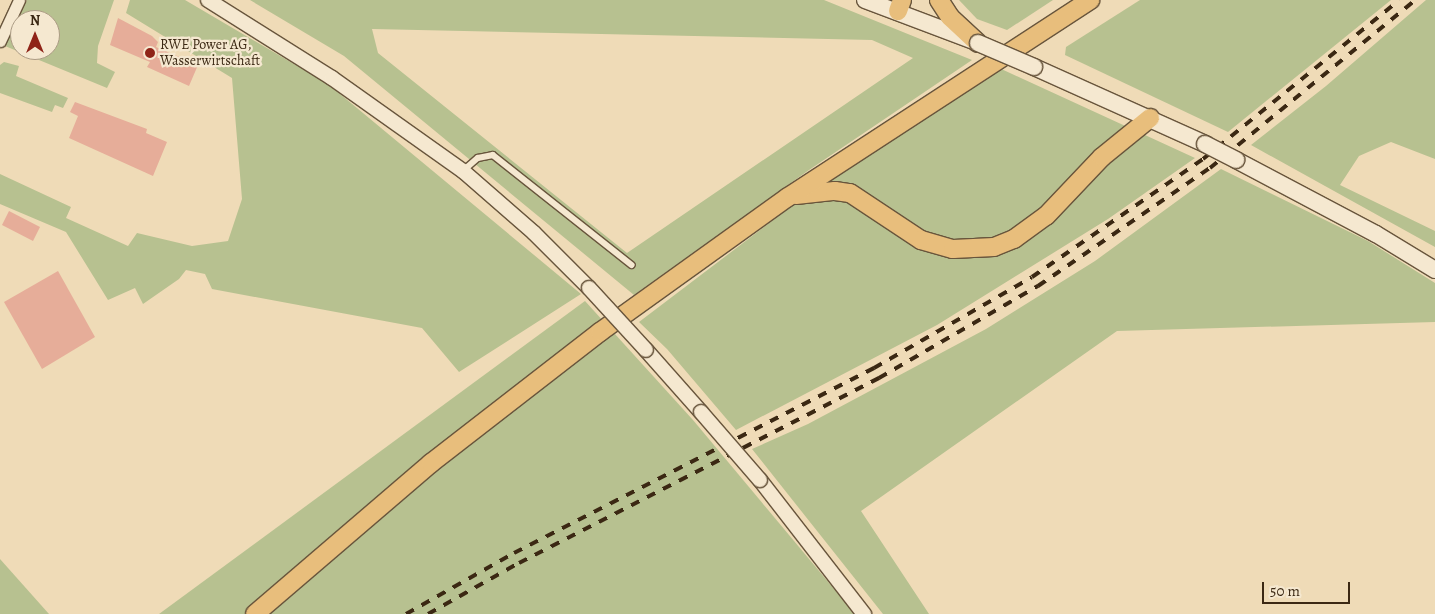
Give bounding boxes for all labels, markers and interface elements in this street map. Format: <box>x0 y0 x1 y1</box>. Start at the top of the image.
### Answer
north arrow <box>10 10 60 60</box>
text: N <box>30 11 40 30</box>
place label: RWE Power AG, Wasserwirtschaft <box>160 37 260 70</box>
marker: RWE Power AG, Wasserwirtschaft <box>144 47 156 59</box>
scale bar <box>1265 572 1352 604</box>
text: 50 m <box>1270 581 1300 601</box>

